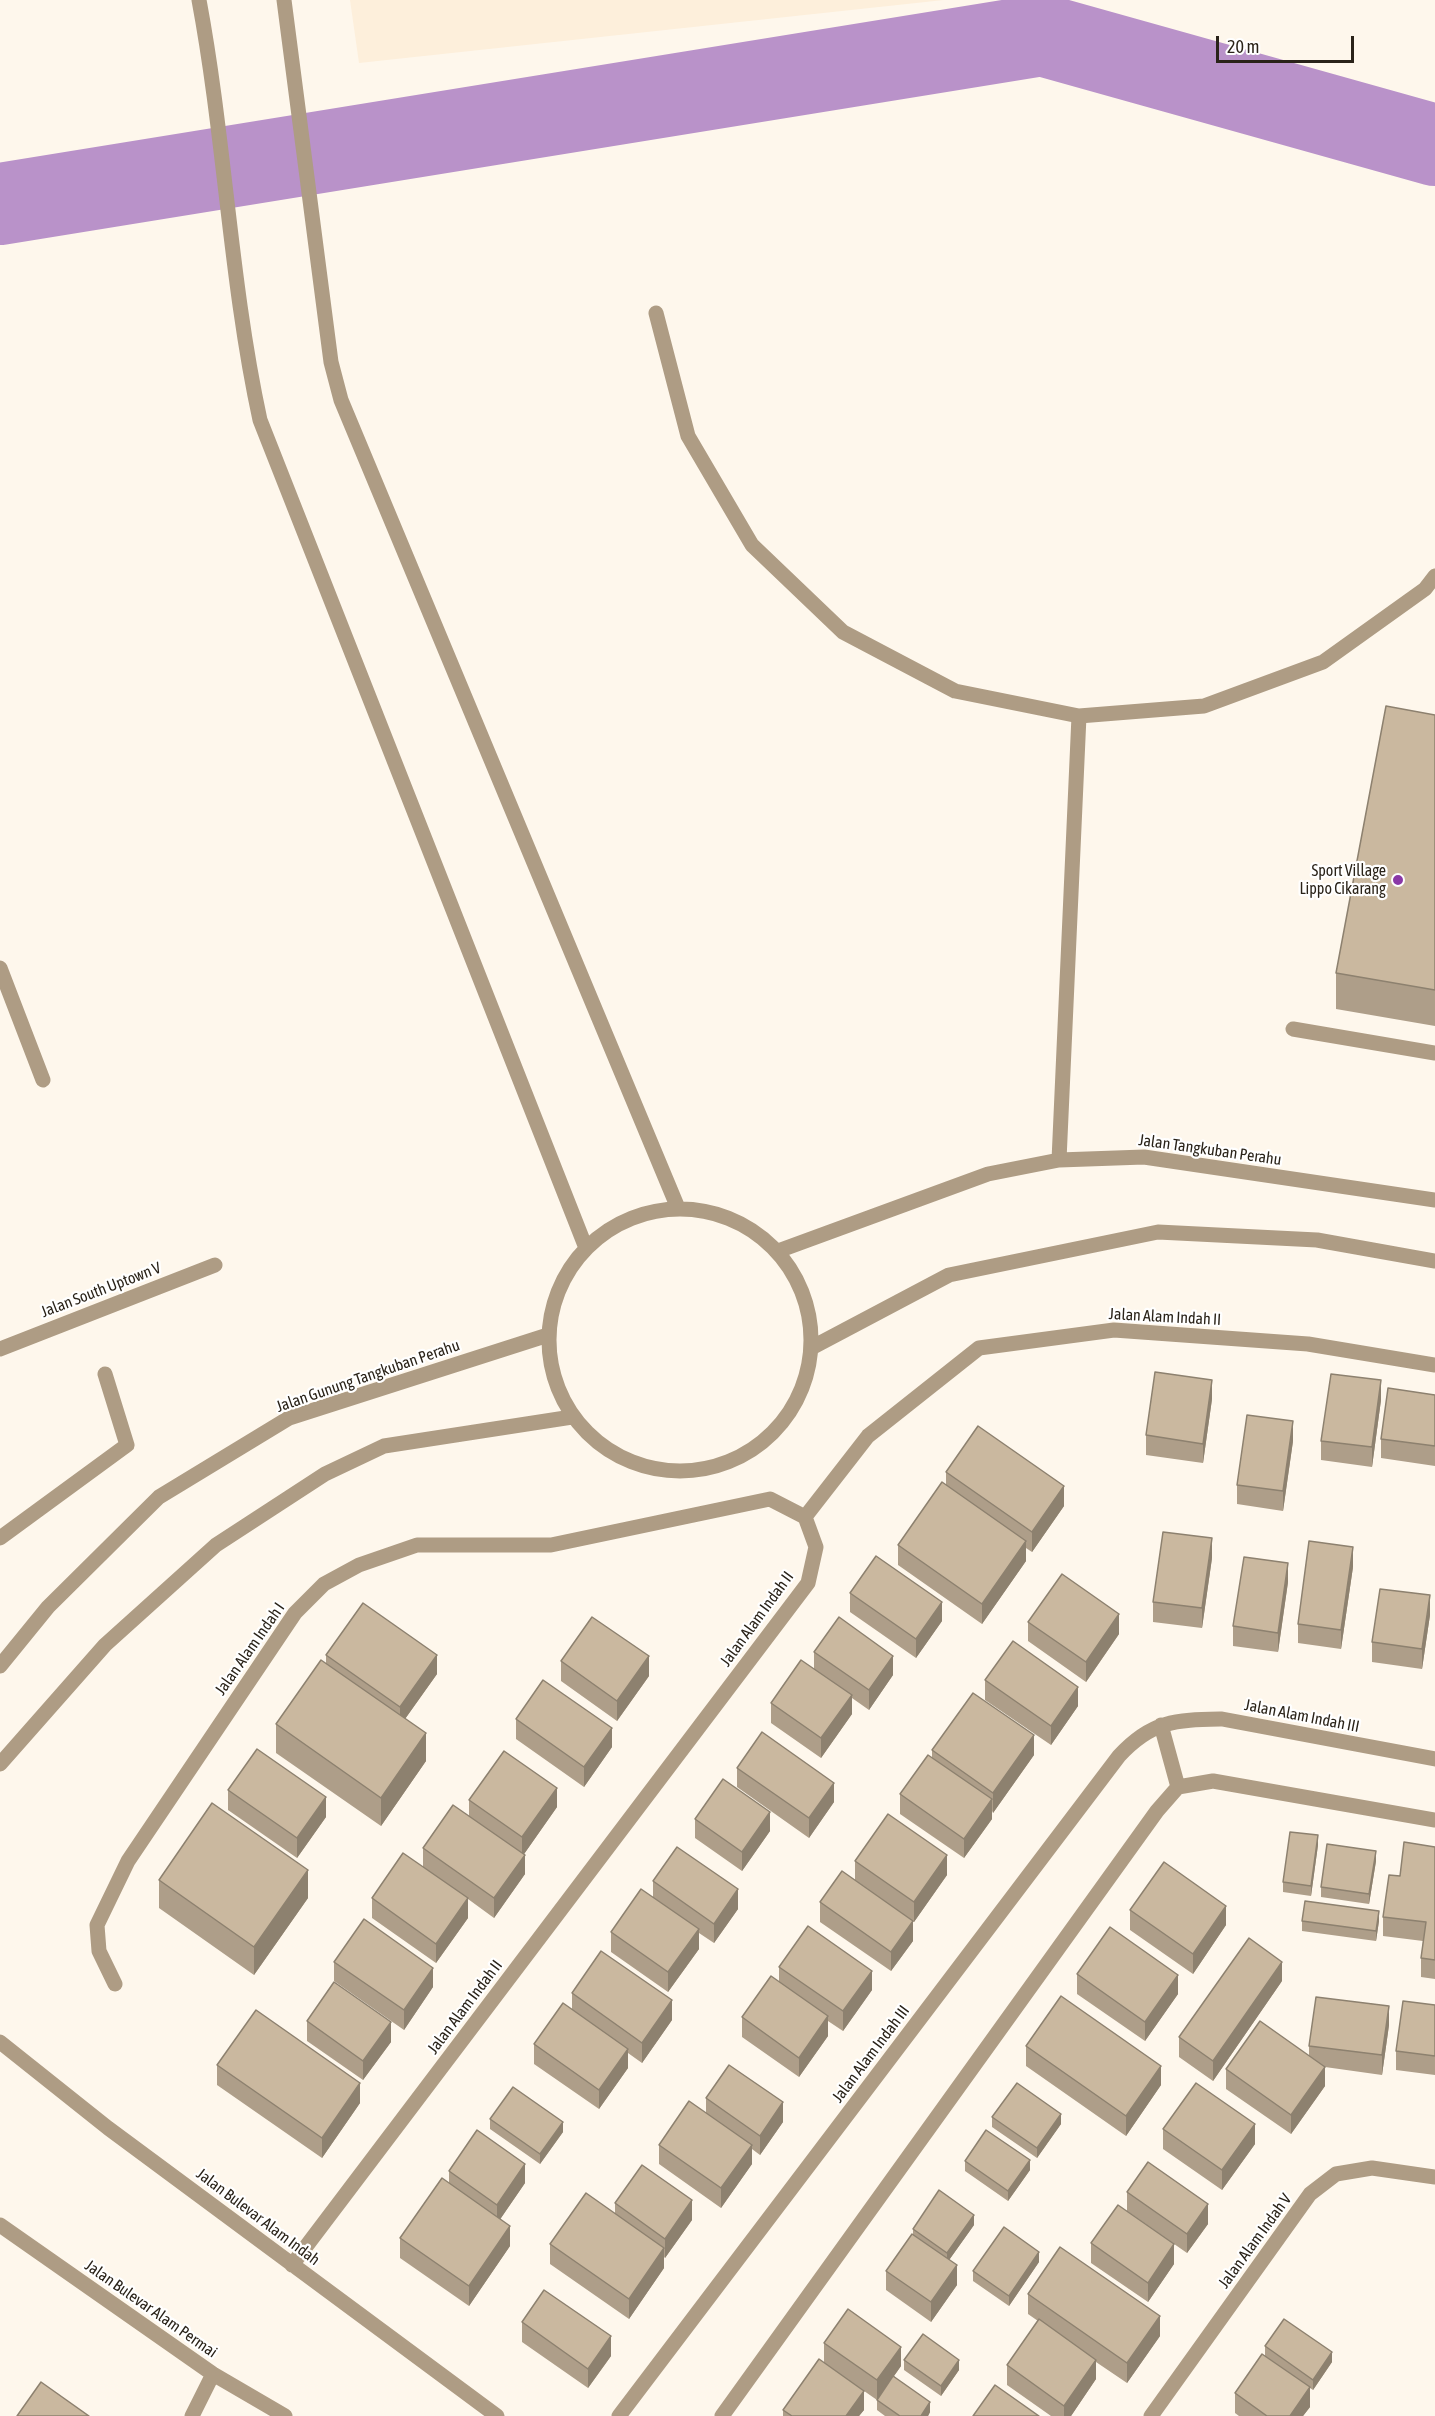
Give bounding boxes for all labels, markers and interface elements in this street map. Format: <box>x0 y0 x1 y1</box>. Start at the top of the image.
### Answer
scale bar <box>1219 24 1357 62</box>
text: 20 m <box>1227 36 1259 57</box>
place label: Sport Village Lippo Cikarang <box>1299 861 1386 899</box>
marker: Sport Village Lippo Cikarang <box>1391 873 1405 887</box>
street label: Jalan Tangkuban Perahu <box>1137 1130 1283 1170</box>
street label: Jalan South Uptown V <box>38 1258 164 1322</box>
street label: Jalan Alam Indah II <box>1108 1304 1222 1330</box>
street label: Jalan Gunung Tangkuban Perahu <box>274 1336 462 1416</box>
street label: Jalan Alam Indah II <box>716 1568 798 1670</box>
street label: Jalan Alam Indah I <box>211 1599 289 1699</box>
street label: Jalan Alam Indah III <box>1243 1695 1361 1737</box>
street label: Jalan Alam Indah II <box>424 1956 506 2058</box>
street label: Jalan Alam Indah III <box>828 2002 914 2106</box>
street label: Jalan Bulevar Alam Indah <box>193 2164 323 2270</box>
street label: Jalan Alam Indah V <box>1214 2190 1296 2292</box>
street label: Jalan Bulevar Alam Permai <box>81 2256 221 2362</box>

